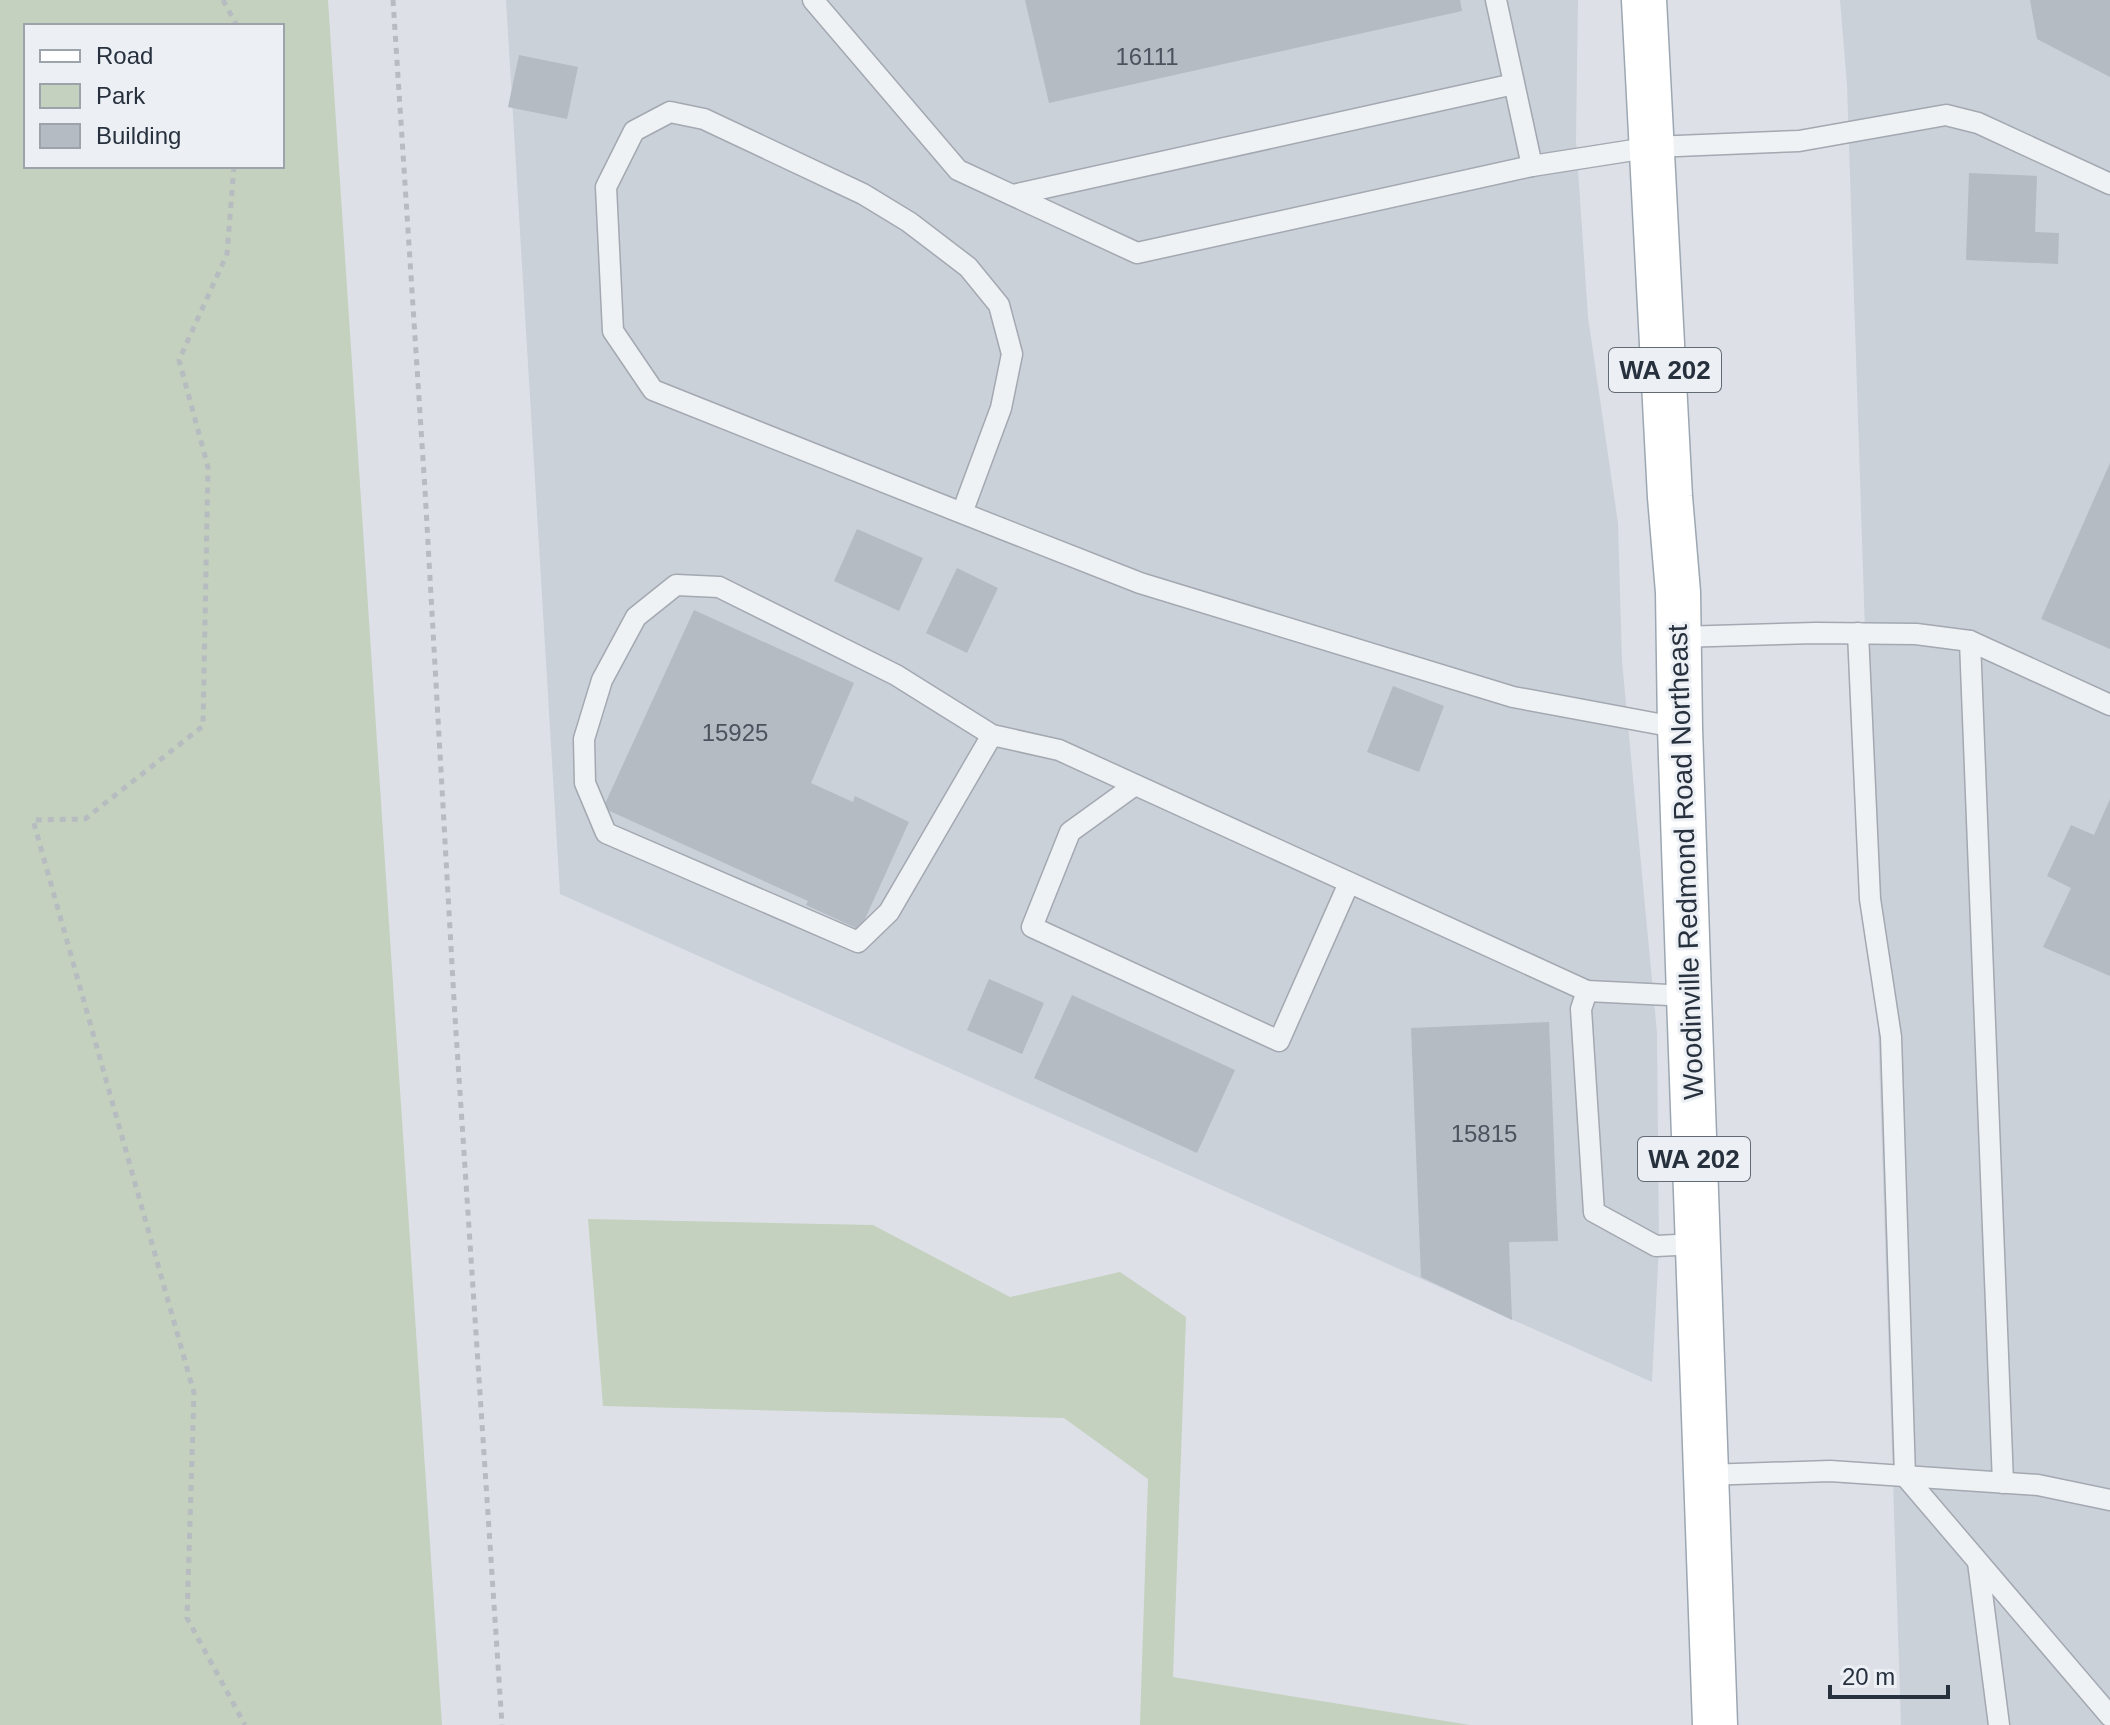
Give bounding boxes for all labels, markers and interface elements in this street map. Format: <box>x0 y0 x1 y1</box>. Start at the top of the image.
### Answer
legend <box>24 24 284 168</box>
text: Road <box>96 42 153 69</box>
house number: 16111 <box>1115 43 1179 70</box>
text: Park <box>96 82 146 109</box>
text: Building <box>96 122 181 149</box>
road number: WA 202 <box>1609 348 1721 392</box>
street label: Woodinville Redmond Road Northeast <box>1662 624 1709 1100</box>
house number: 15925 <box>702 719 768 746</box>
house number: 15815 <box>1451 1120 1517 1147</box>
road number: WA 202 <box>1638 1137 1750 1181</box>
scale bar <box>1830 1649 1948 1699</box>
text: 20 m <box>1842 1663 1895 1690</box>

